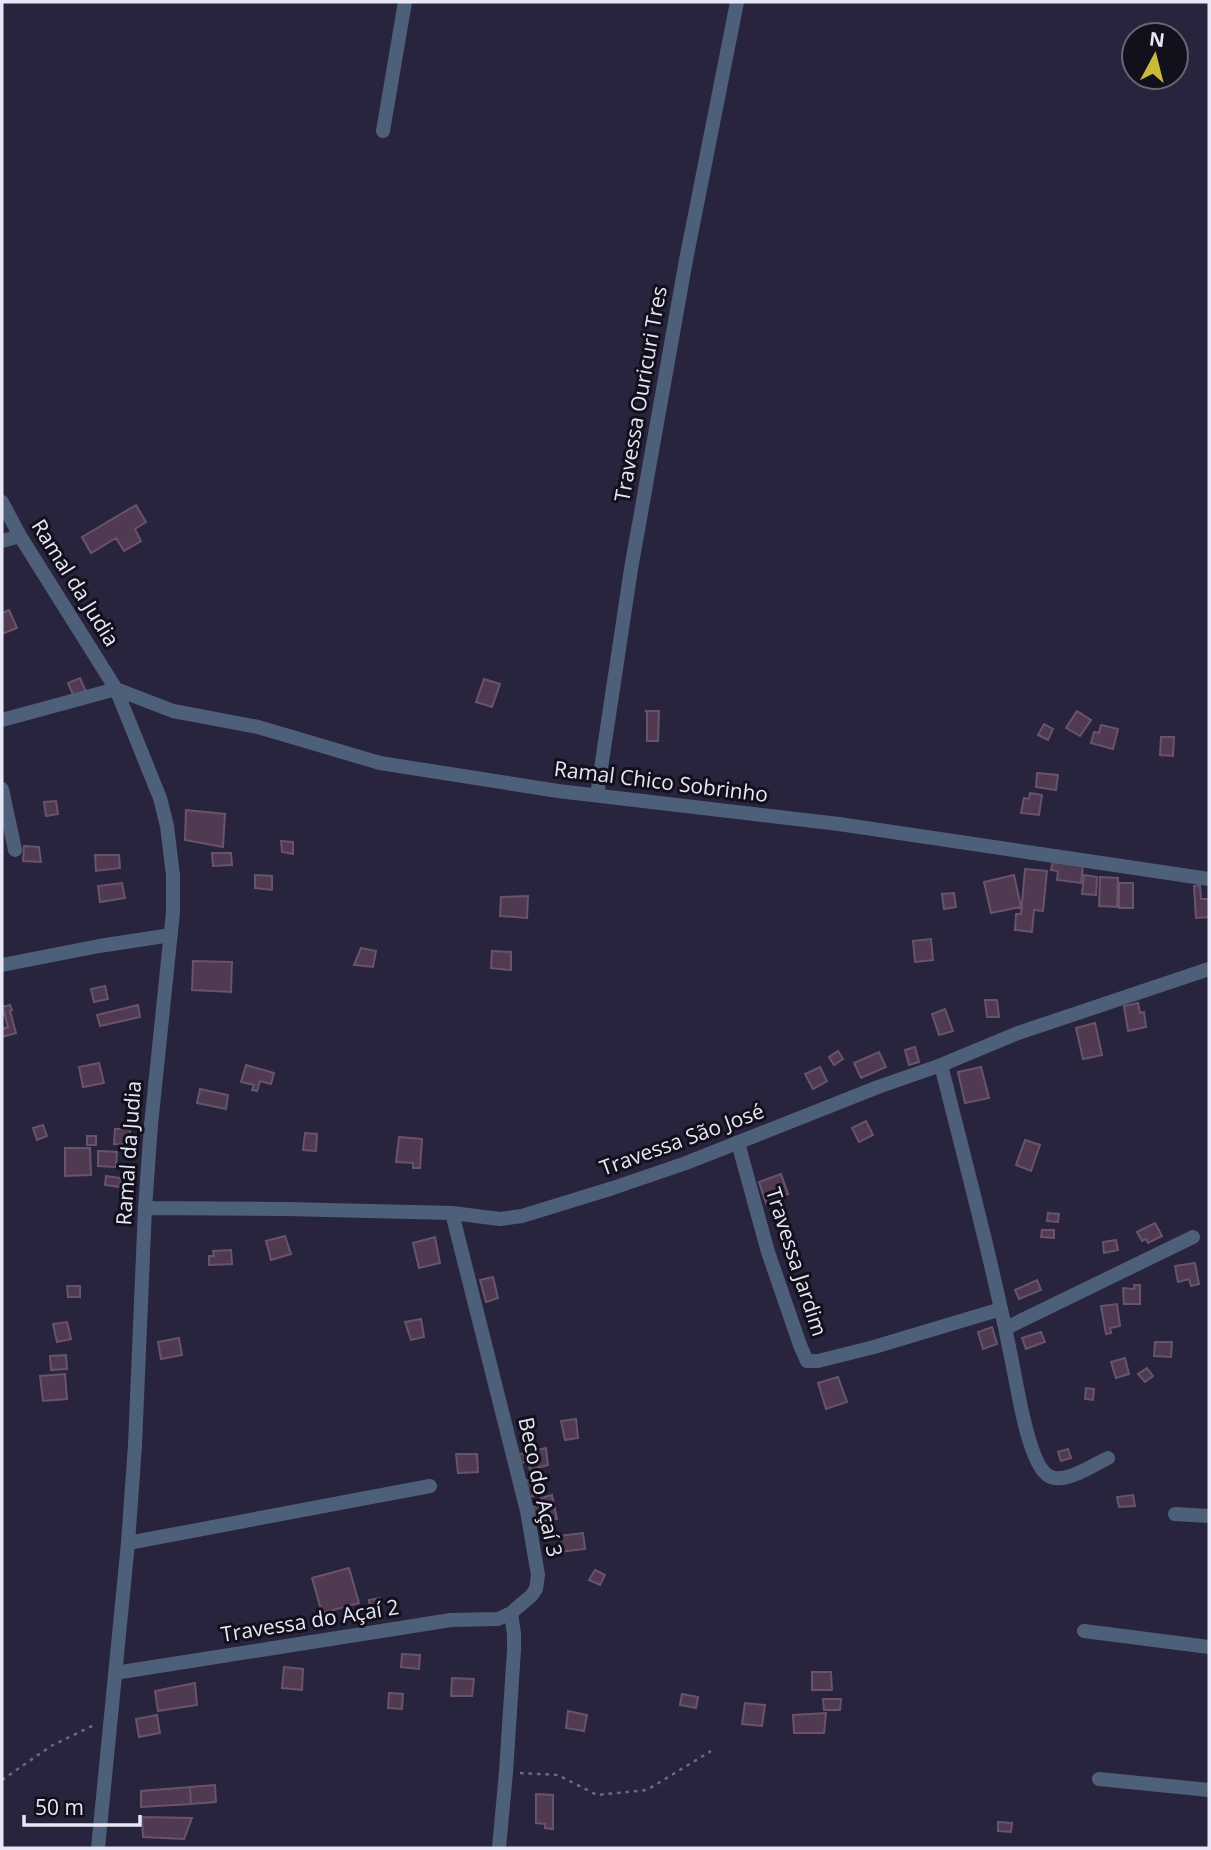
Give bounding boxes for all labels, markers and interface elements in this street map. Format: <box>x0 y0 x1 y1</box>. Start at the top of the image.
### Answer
north arrow <box>1120 21 1190 91</box>
text: N <box>1148 25 1166 53</box>
street label: Travessa Ouricuri Tres <box>607 284 673 504</box>
street label: Ramal da Judia <box>26 514 126 651</box>
street label: Ramal Chico Sobrinho <box>553 754 770 808</box>
street label: Ramal da Judia <box>109 1080 147 1226</box>
street label: Travessa São José <box>596 1096 768 1182</box>
street label: Travessa Jardim <box>760 1184 834 1340</box>
street label: Beco do Açaí 3 <box>512 1414 569 1559</box>
street label: Travessa do Açaí 2 <box>219 1592 401 1648</box>
scale bar <box>24 1784 140 1828</box>
text: 50 m <box>35 1793 84 1821</box>

